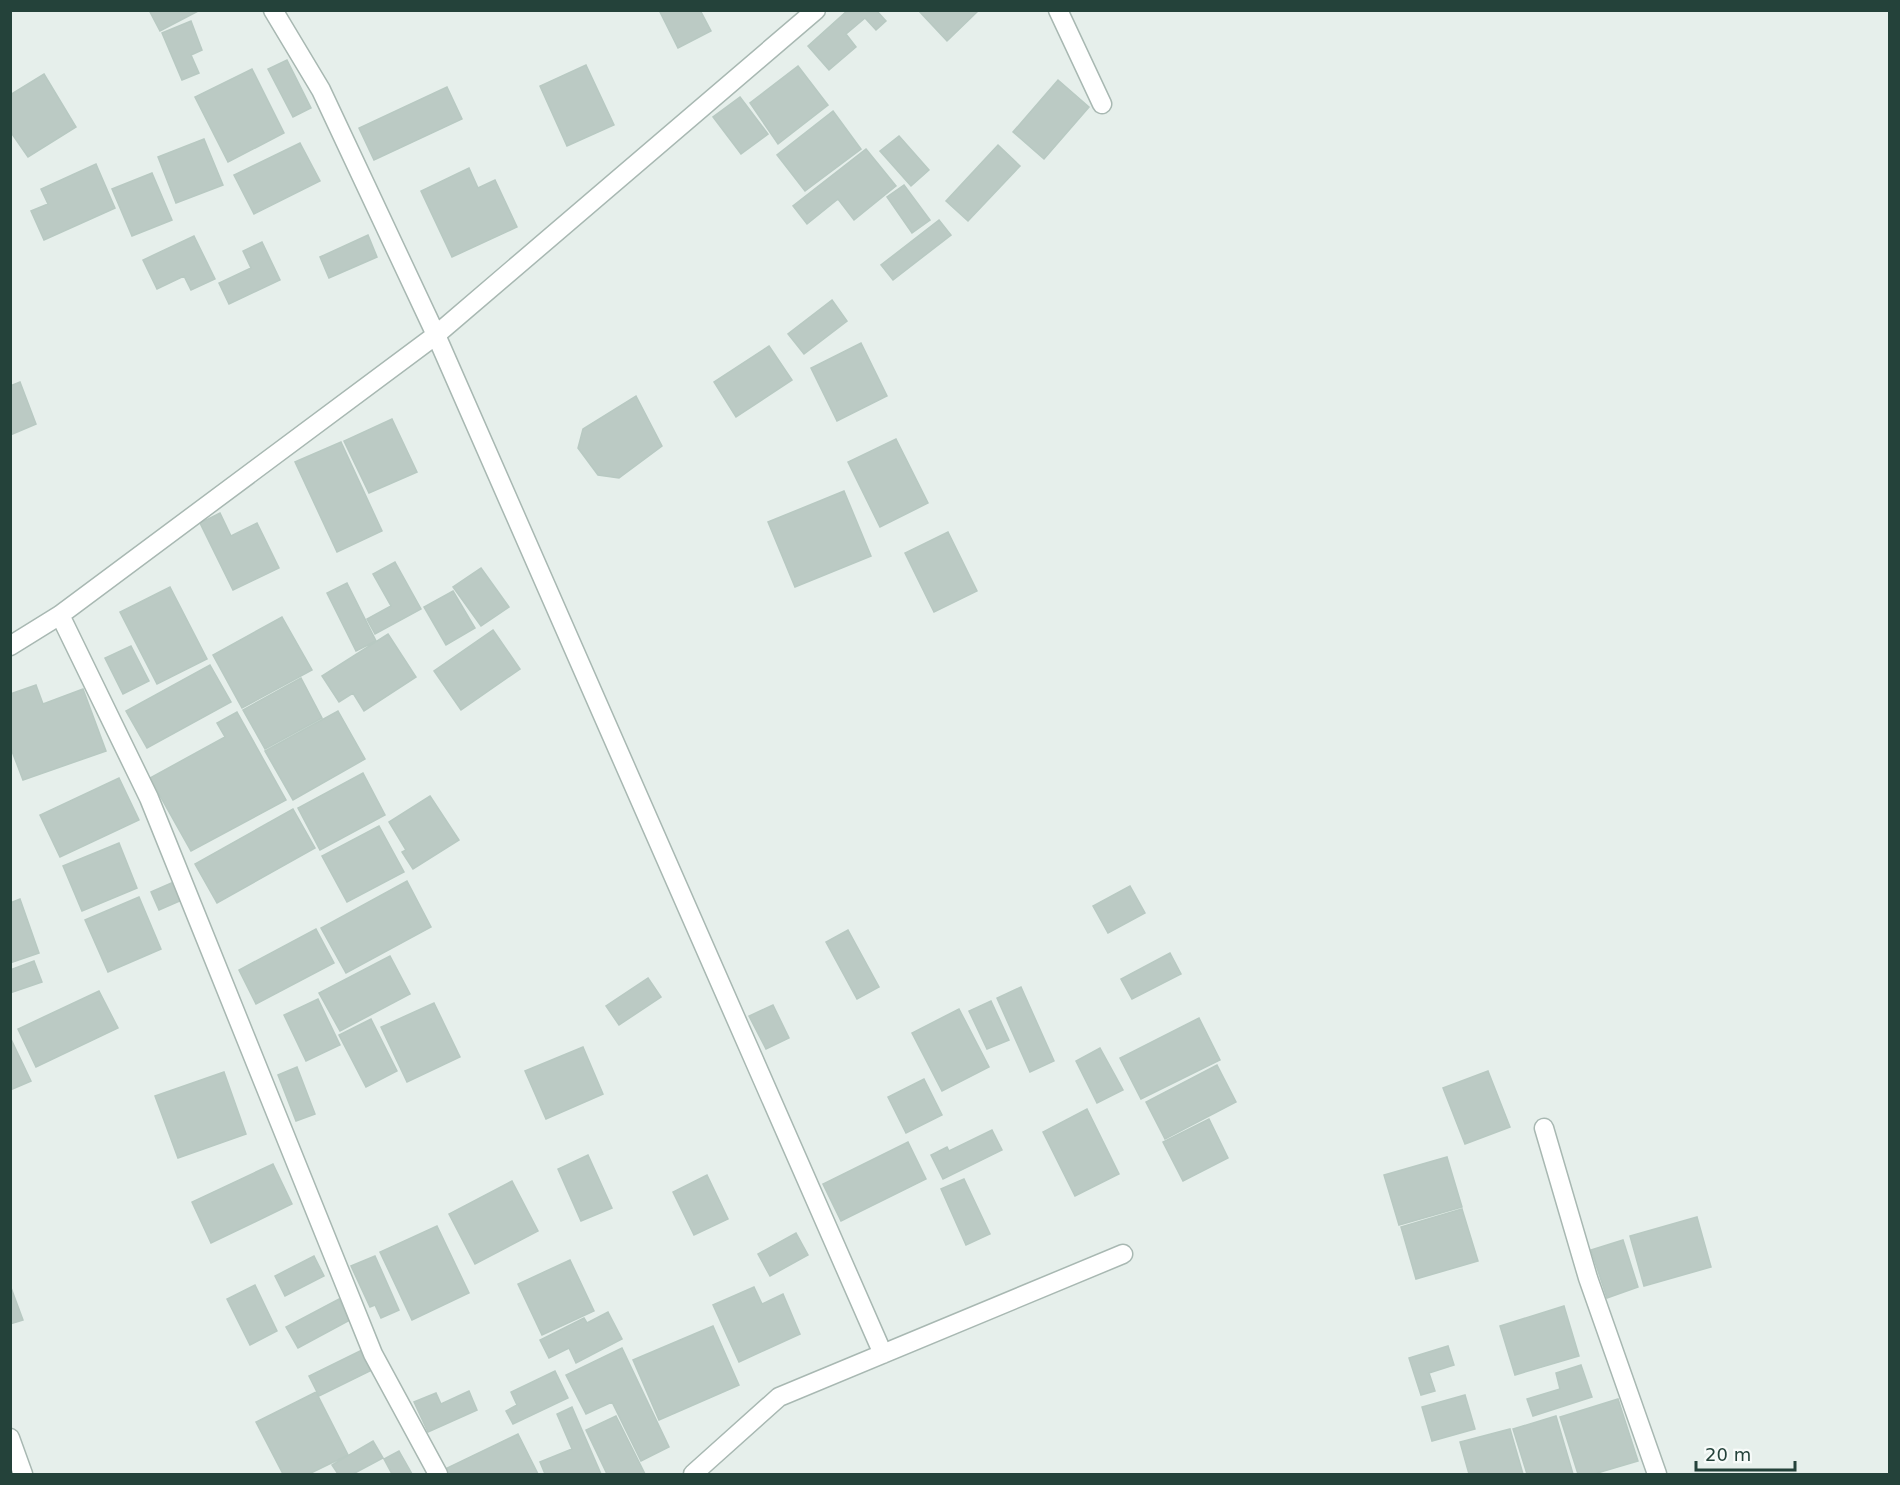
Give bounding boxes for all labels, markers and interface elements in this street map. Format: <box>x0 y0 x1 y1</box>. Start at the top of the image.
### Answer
scale bar <box>1696 1434 1795 1472</box>
text: 20 m <box>1705 1444 1751 1465</box>

